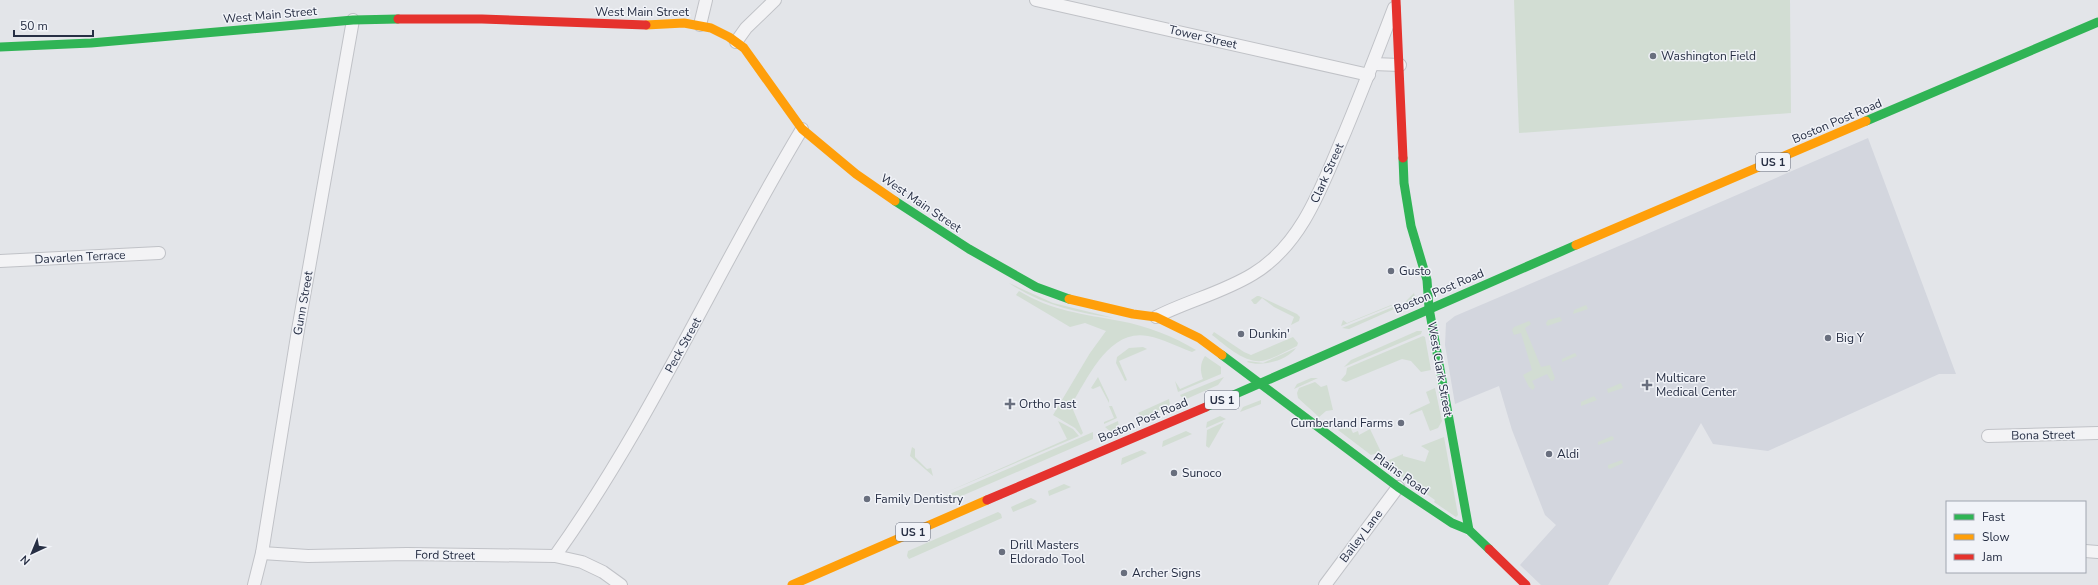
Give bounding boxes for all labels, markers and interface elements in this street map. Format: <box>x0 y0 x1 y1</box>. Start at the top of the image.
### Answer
street label: West Main Street <box>223 3 318 27</box>
street label: West Main Street <box>595 4 690 20</box>
scale bar <box>14 12 93 38</box>
text: 50 m <box>20 18 48 34</box>
street label: Tower Street <box>1167 21 1239 53</box>
place label: Washington Field <box>1661 48 1756 64</box>
marker: Washington Field <box>1648 51 1658 61</box>
street label: Boston Post Road <box>1790 95 1884 147</box>
street label: Clark Street <box>1307 140 1348 206</box>
road number: US 1 <box>1756 153 1790 171</box>
street label: West Main Street <box>878 170 965 236</box>
street label: Davarlen Terrace <box>34 247 126 267</box>
place label: Gusto <box>1399 263 1431 279</box>
street label: Boston Post Road <box>1392 265 1486 317</box>
marker: Gusto <box>1386 266 1396 276</box>
street label: Gunn Street <box>289 269 317 336</box>
street label: Peck Street <box>661 314 705 376</box>
street label: West Clark Street <box>1424 320 1456 418</box>
place label: Dunkin' <box>1249 326 1290 342</box>
marker: Dunkin' <box>1236 329 1246 339</box>
place label: Big Y <box>1836 330 1865 346</box>
marker: Big Y <box>1823 333 1833 343</box>
place label: Multicare Medical Center <box>1656 370 1737 400</box>
marker: Multicare Medical Center <box>1641 379 1653 391</box>
road number: US 1 <box>1205 391 1239 409</box>
street label: Boston Post Road <box>1096 394 1190 446</box>
place label: Ortho Fast <box>1019 396 1077 412</box>
marker: Ortho Fast <box>1004 398 1016 410</box>
place label: Cumberland Farms <box>1291 415 1393 431</box>
marker: Cumberland Farms <box>1396 418 1406 428</box>
street label: Bona Street <box>2011 426 2076 444</box>
place label: Aldi <box>1557 446 1579 462</box>
street label: Plains Road <box>1370 449 1432 499</box>
marker: Aldi <box>1544 449 1554 459</box>
place label: Sunoco <box>1182 465 1222 481</box>
marker: Sunoco <box>1169 468 1179 478</box>
place label: Family Dentistry <box>875 491 964 507</box>
marker: Family Dentistry <box>862 494 872 504</box>
legend <box>1946 501 2086 573</box>
street label: Bailey Lane <box>1336 506 1386 566</box>
text: Fast <box>1982 509 2005 525</box>
road number: US 1 <box>896 523 930 541</box>
text: Slow <box>1982 529 2010 545</box>
north arrow <box>12 533 52 573</box>
place label: Drill Masters Eldorado Tool <box>1010 537 1085 567</box>
street label: Ford Street <box>415 546 476 564</box>
marker: Drill Masters Eldorado Tool <box>997 547 1007 557</box>
text: Jam <box>1981 549 2003 565</box>
text: N <box>17 552 34 568</box>
place label: Archer Signs <box>1132 565 1201 581</box>
marker: Archer Signs <box>1119 568 1129 578</box>

